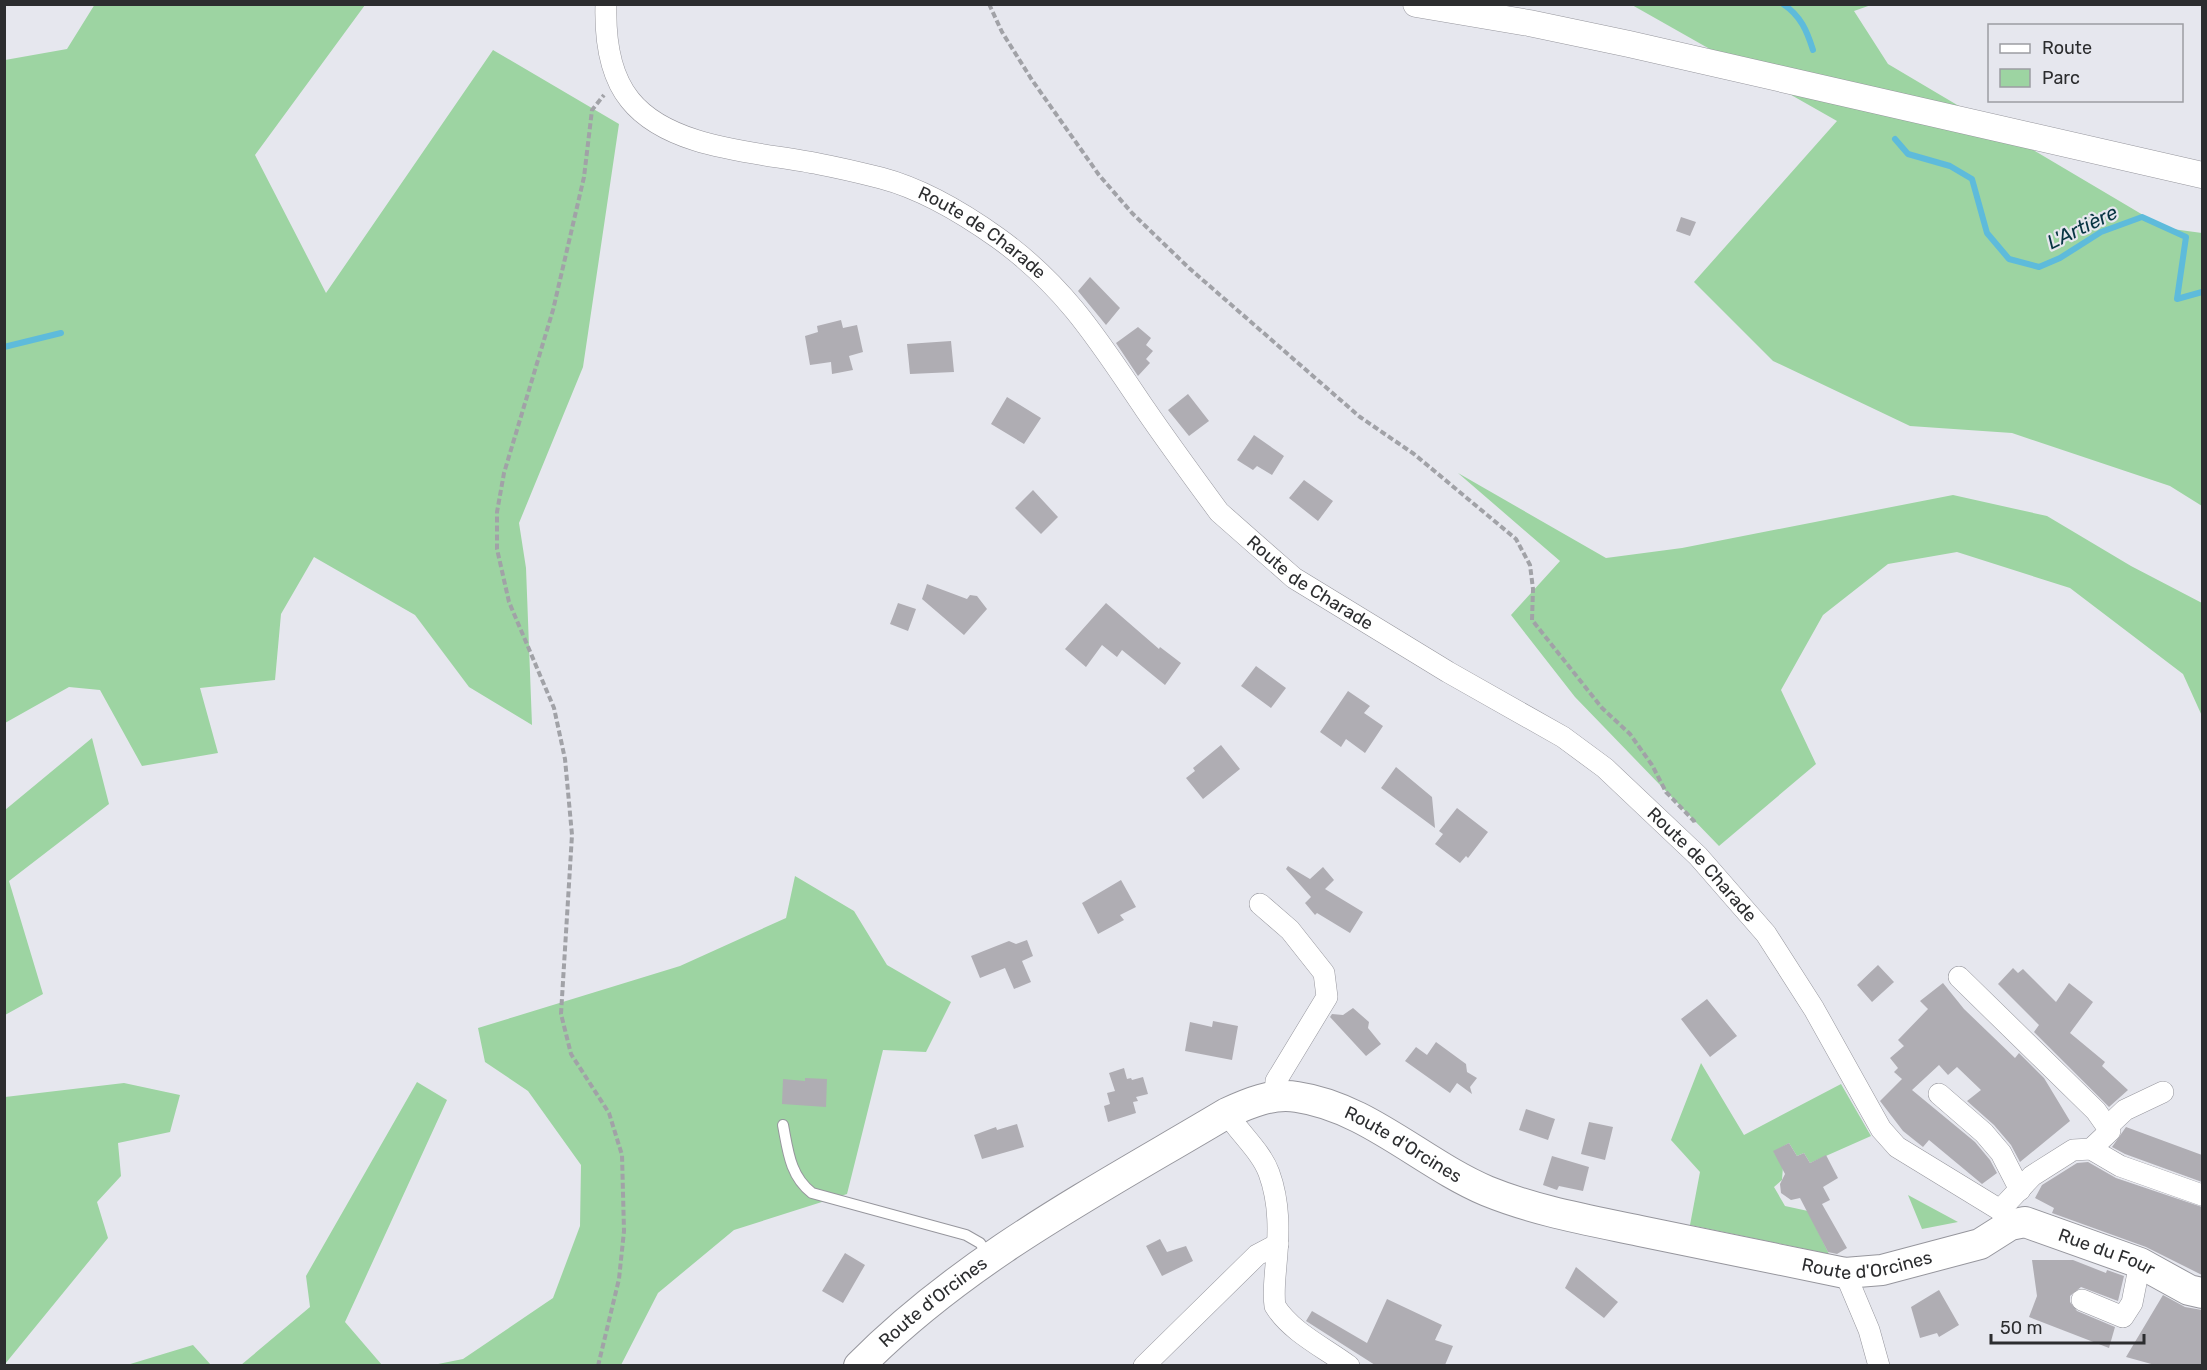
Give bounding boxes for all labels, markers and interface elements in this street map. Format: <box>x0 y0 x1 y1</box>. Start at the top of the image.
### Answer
legend <box>1988 24 2183 102</box>
text: Route <box>2042 37 2092 59</box>
text: Parc <box>2042 67 2080 89</box>
street label: Route de Charade <box>915 182 1051 284</box>
water label: L'Artière <box>2043 200 2121 254</box>
street label: Route de Charade <box>1242 531 1377 635</box>
street label: Route de Charade <box>1643 803 1762 927</box>
street label: Route d'Orcines <box>1341 1101 1466 1188</box>
street label: Rue du Four <box>2055 1224 2159 1280</box>
street label: Route d'Orcines <box>1800 1246 1934 1284</box>
street label: Route d'Orcines <box>874 1252 991 1352</box>
scale bar <box>1991 1307 2144 1345</box>
text: 50 m <box>2000 1317 2043 1339</box>

